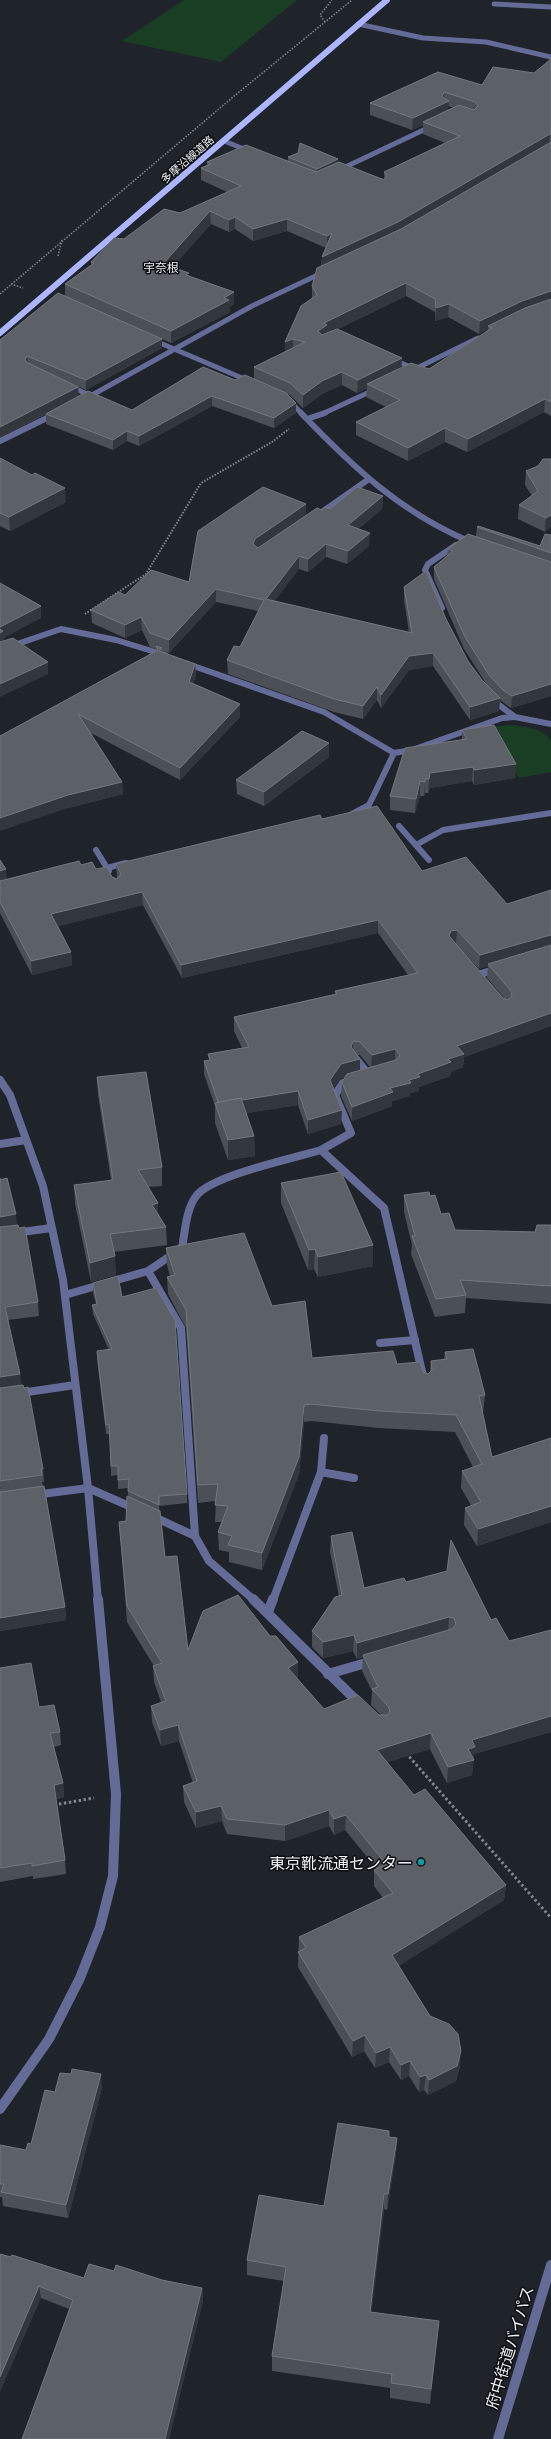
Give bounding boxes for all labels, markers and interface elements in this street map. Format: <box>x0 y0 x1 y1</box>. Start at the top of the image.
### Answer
street label: 多摩沿線道路 <box>157 132 217 186</box>
district label: 宇奈根 <box>143 259 179 275</box>
place label: 東京靴流通センター <box>269 1852 413 1873</box>
marker: 東京靴流通センター <box>416 1857 426 1867</box>
street label: 府中街道バイパス <box>480 2283 538 2411</box>

